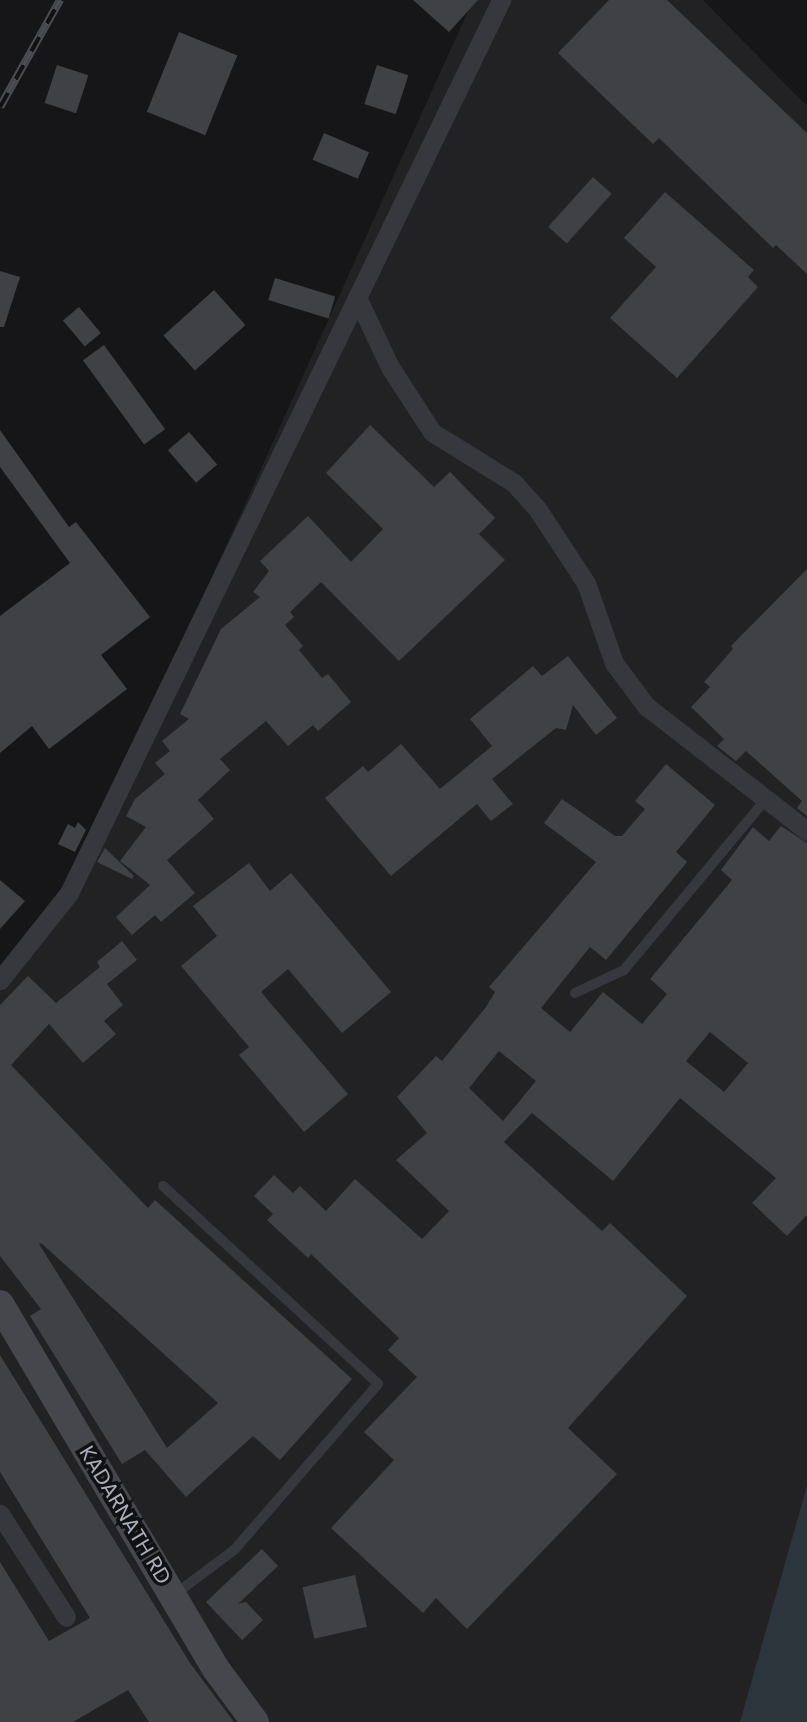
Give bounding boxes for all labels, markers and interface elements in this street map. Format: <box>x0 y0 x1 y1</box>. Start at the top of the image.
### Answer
street label: KADARNATH RD <box>74 1441 176 1589</box>

